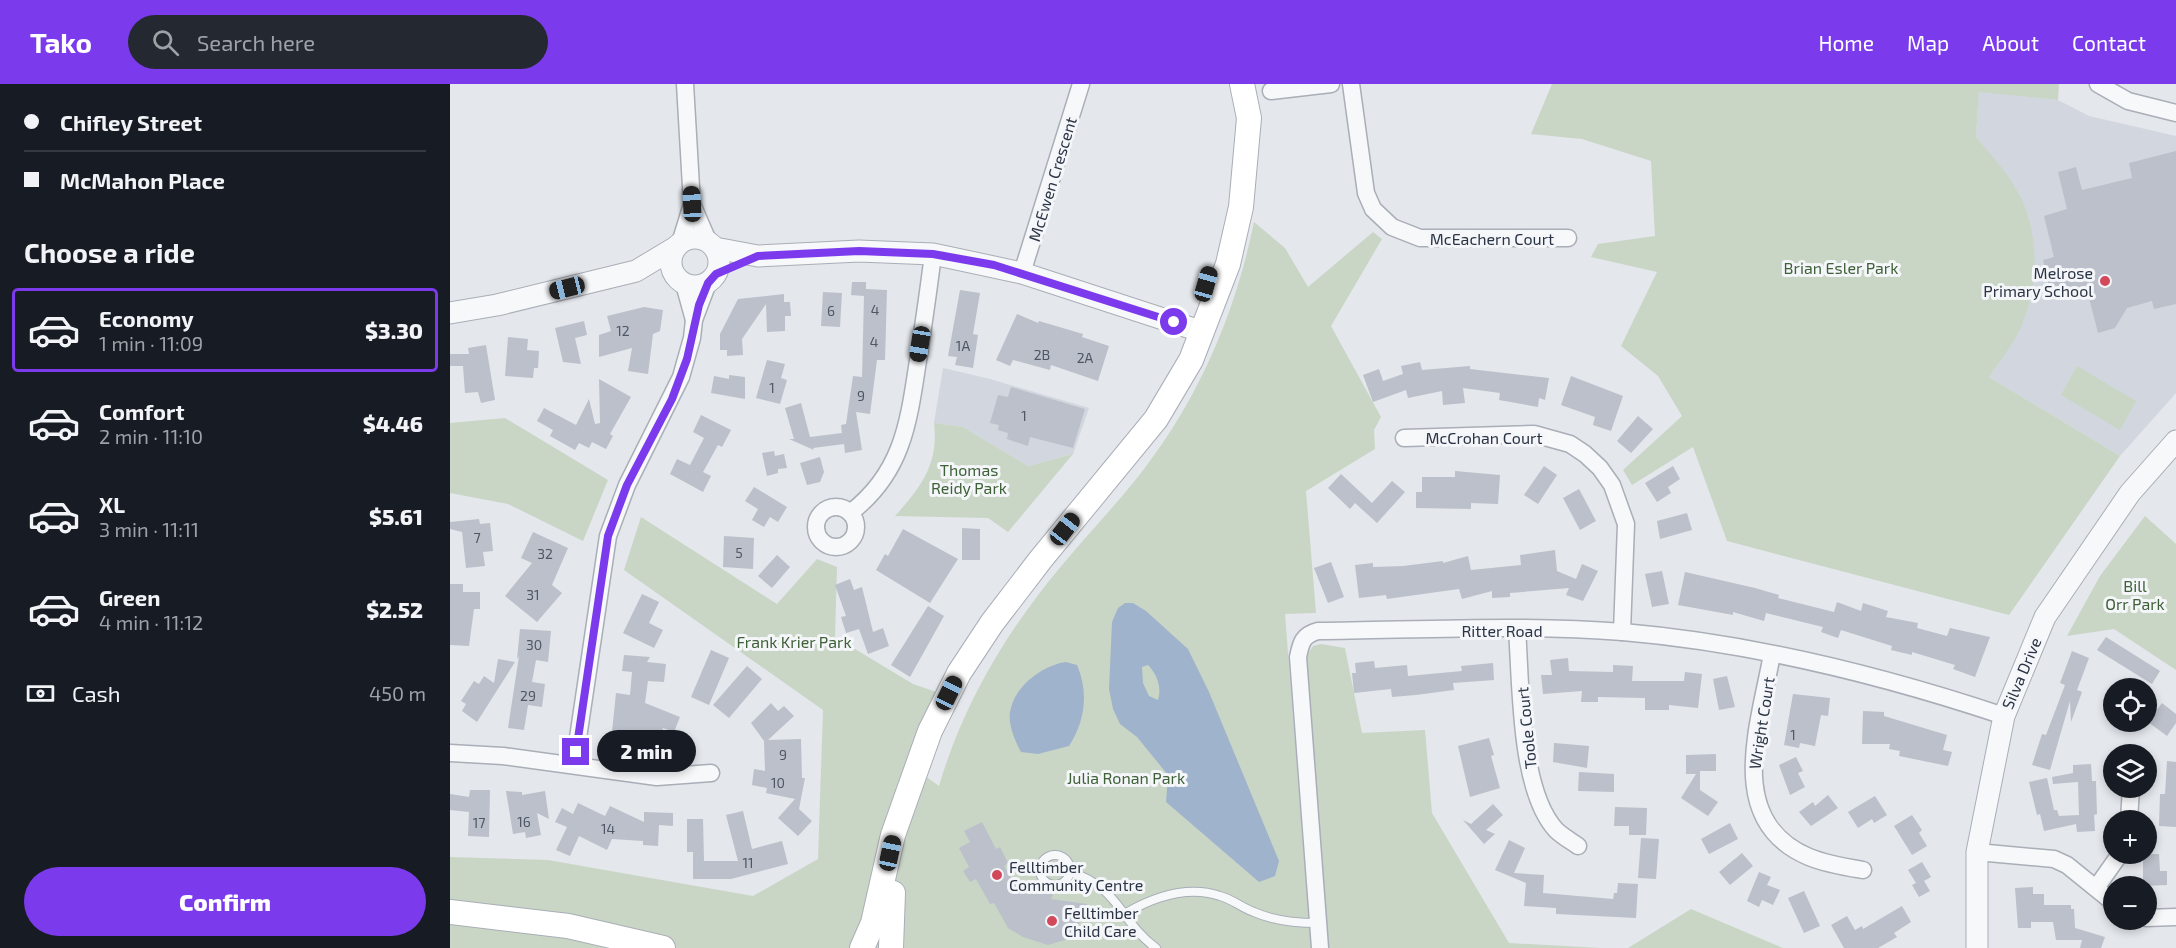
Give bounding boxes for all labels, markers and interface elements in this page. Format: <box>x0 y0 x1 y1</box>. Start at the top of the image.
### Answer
search box <box>128 15 548 69</box>
text: Tako <box>30 25 92 59</box>
icon: search <box>149 26 182 59</box>
text: Search here <box>197 29 315 55</box>
text: Home <box>1818 30 1874 55</box>
text: Map <box>1907 30 1949 55</box>
text: About <box>1982 30 2039 55</box>
text: Contact <box>2072 30 2146 55</box>
text: Chifley Street <box>60 109 202 135</box>
street label: McEwen Crescent <box>1024 114 1080 244</box>
text: McMahon Place <box>60 167 225 193</box>
car <box>682 186 702 222</box>
street label: McEachern Court <box>1430 229 1554 248</box>
text: Choose a ride <box>24 236 195 268</box>
park label: Brian Esler Park <box>1784 258 1898 277</box>
place label: Melrose Primary School <box>1983 263 2093 300</box>
car <box>1192 264 1220 304</box>
marker: Melrose Primary School <box>2098 274 2112 288</box>
car <box>547 275 587 301</box>
house number: 4 <box>871 301 879 318</box>
house number: 6 <box>827 302 835 319</box>
icon: car <box>27 303 81 357</box>
text: Economy <box>99 305 194 331</box>
route start <box>1160 308 1187 335</box>
text: $3.30 <box>365 317 423 343</box>
house number: 12 <box>616 322 630 339</box>
car <box>908 325 932 363</box>
text: 1 min · 11:09 <box>99 331 203 355</box>
house number: 4 <box>870 333 878 350</box>
house number: 1A <box>956 337 970 354</box>
house number: 2B <box>1034 346 1050 363</box>
house number: 2A <box>1077 349 1094 366</box>
house number: 1 <box>769 379 775 396</box>
house number: 9 <box>857 387 865 404</box>
icon: car <box>27 396 81 450</box>
text: Comfort <box>99 398 184 424</box>
house number: 1 <box>1021 407 1027 424</box>
text: $4.46 <box>363 410 423 436</box>
text: 2 min · 11:10 <box>99 424 203 448</box>
street label: McCrohan Court <box>1425 428 1543 447</box>
park label: Thomas Reidy Park <box>931 460 1007 497</box>
icon: car <box>27 489 81 543</box>
text: XL <box>99 491 125 517</box>
text: $5.61 <box>369 503 423 529</box>
car <box>1047 509 1083 549</box>
text: 3 min · 11:11 <box>99 517 199 541</box>
house number: 7 <box>473 529 481 546</box>
house number: 5 <box>735 544 743 561</box>
house number: 32 <box>537 545 553 562</box>
park label: Bill Orr Park <box>2105 576 2165 613</box>
icon: car <box>27 582 81 636</box>
text: Green <box>99 584 161 610</box>
house number: 31 <box>526 586 540 603</box>
text: $2.52 <box>366 596 423 622</box>
text: 4 min · 11:12 <box>99 610 203 634</box>
street label: Ritter Road <box>1461 621 1543 640</box>
park label: Frank Krier Park <box>736 632 852 651</box>
street label: Silva Drive <box>1997 634 2045 712</box>
house number: 30 <box>526 636 542 653</box>
car <box>933 673 965 713</box>
street label: Wright Court <box>1744 676 1778 770</box>
icon: cash <box>24 677 57 710</box>
map controls <box>2103 678 2157 930</box>
button: locate <box>2103 678 2157 732</box>
text: Cash <box>72 680 121 706</box>
text: 450 m <box>369 681 426 705</box>
street label: Toole Court <box>1512 686 1540 770</box>
house number: 29 <box>520 687 536 704</box>
house number: 1 <box>1790 726 1796 743</box>
callout: 2 min <box>597 731 696 773</box>
route end <box>562 738 589 765</box>
text: 2 min <box>621 739 672 763</box>
button: layers <box>2103 744 2157 798</box>
house number: 9 <box>779 746 787 763</box>
park label: Julia Ronan Park <box>1067 768 1185 787</box>
house number: 10 <box>771 774 785 791</box>
button: + <box>2103 810 2157 864</box>
house number: 16 <box>517 813 531 830</box>
house number: 17 <box>473 814 485 831</box>
house number: 14 <box>601 820 615 837</box>
car <box>877 834 903 872</box>
house number: 11 <box>742 854 754 871</box>
place label: Felltimber Community Centre <box>1009 857 1143 894</box>
button: Confirm <box>24 867 426 936</box>
marker: Felltimber Community Centre <box>990 868 1004 882</box>
button: − <box>2103 876 2157 930</box>
place label: Felltimber Child Care <box>1064 903 1139 940</box>
marker: Felltimber Child Care <box>1045 914 1059 928</box>

